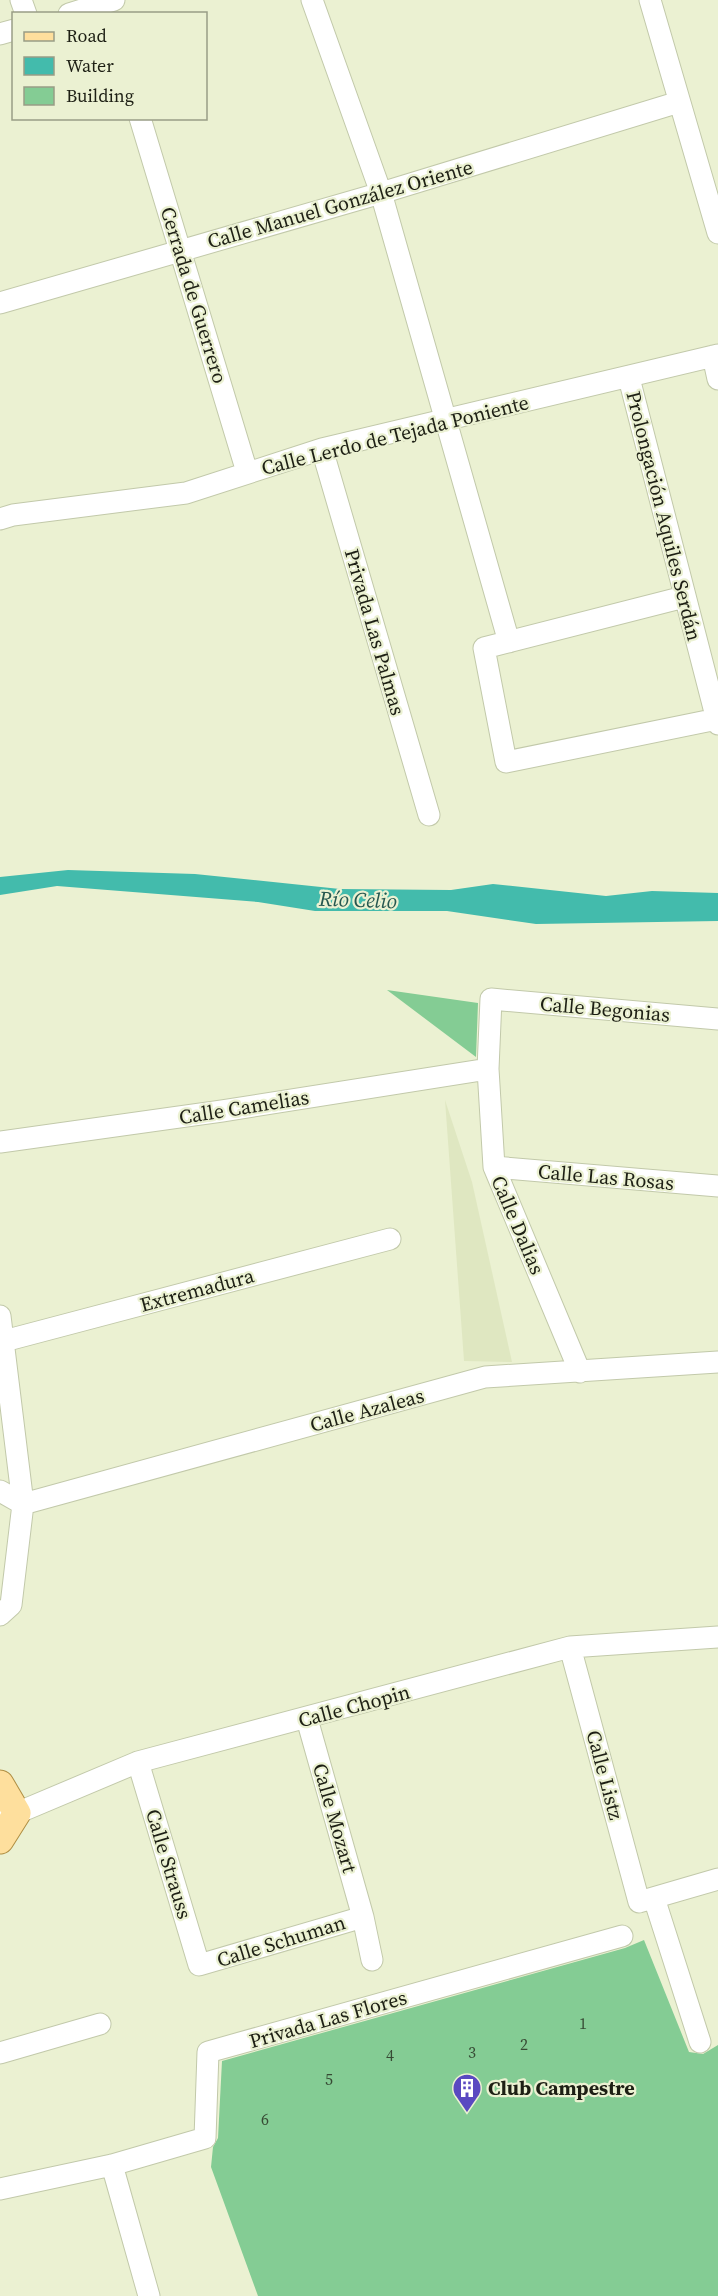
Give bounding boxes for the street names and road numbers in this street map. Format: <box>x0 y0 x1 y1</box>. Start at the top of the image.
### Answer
street label: Calle Manuel González Oriente <box>204 153 476 255</box>
street label: Cerrada de Guerrero <box>154 203 234 387</box>
street label: Calle Lerdo de Tejada Poniente <box>258 388 532 482</box>
street label: Prolongación Aquiles Serdán <box>619 388 709 644</box>
street label: Privada Las Palmas <box>338 546 412 718</box>
street label: Calle Begonias <box>539 989 671 1029</box>
street label: Calle Camelias <box>177 1083 311 1131</box>
street label: Calle Las Rosas <box>537 1157 675 1197</box>
street label: Calle Dalias <box>485 1171 551 1279</box>
street label: Extremadura <box>137 1261 258 1319</box>
street label: Calle Azaleas <box>307 1381 427 1439</box>
street label: Calle Chopin <box>295 1678 413 1734</box>
street label: Calle Listz <box>580 1727 630 1823</box>
street label: Calle Mozart <box>306 1760 364 1877</box>
street label: Calle Strauss <box>139 1806 199 1922</box>
street label: Calle Schuman <box>213 1908 349 1974</box>
street label: Privada Las Flores <box>246 1983 410 2055</box>

